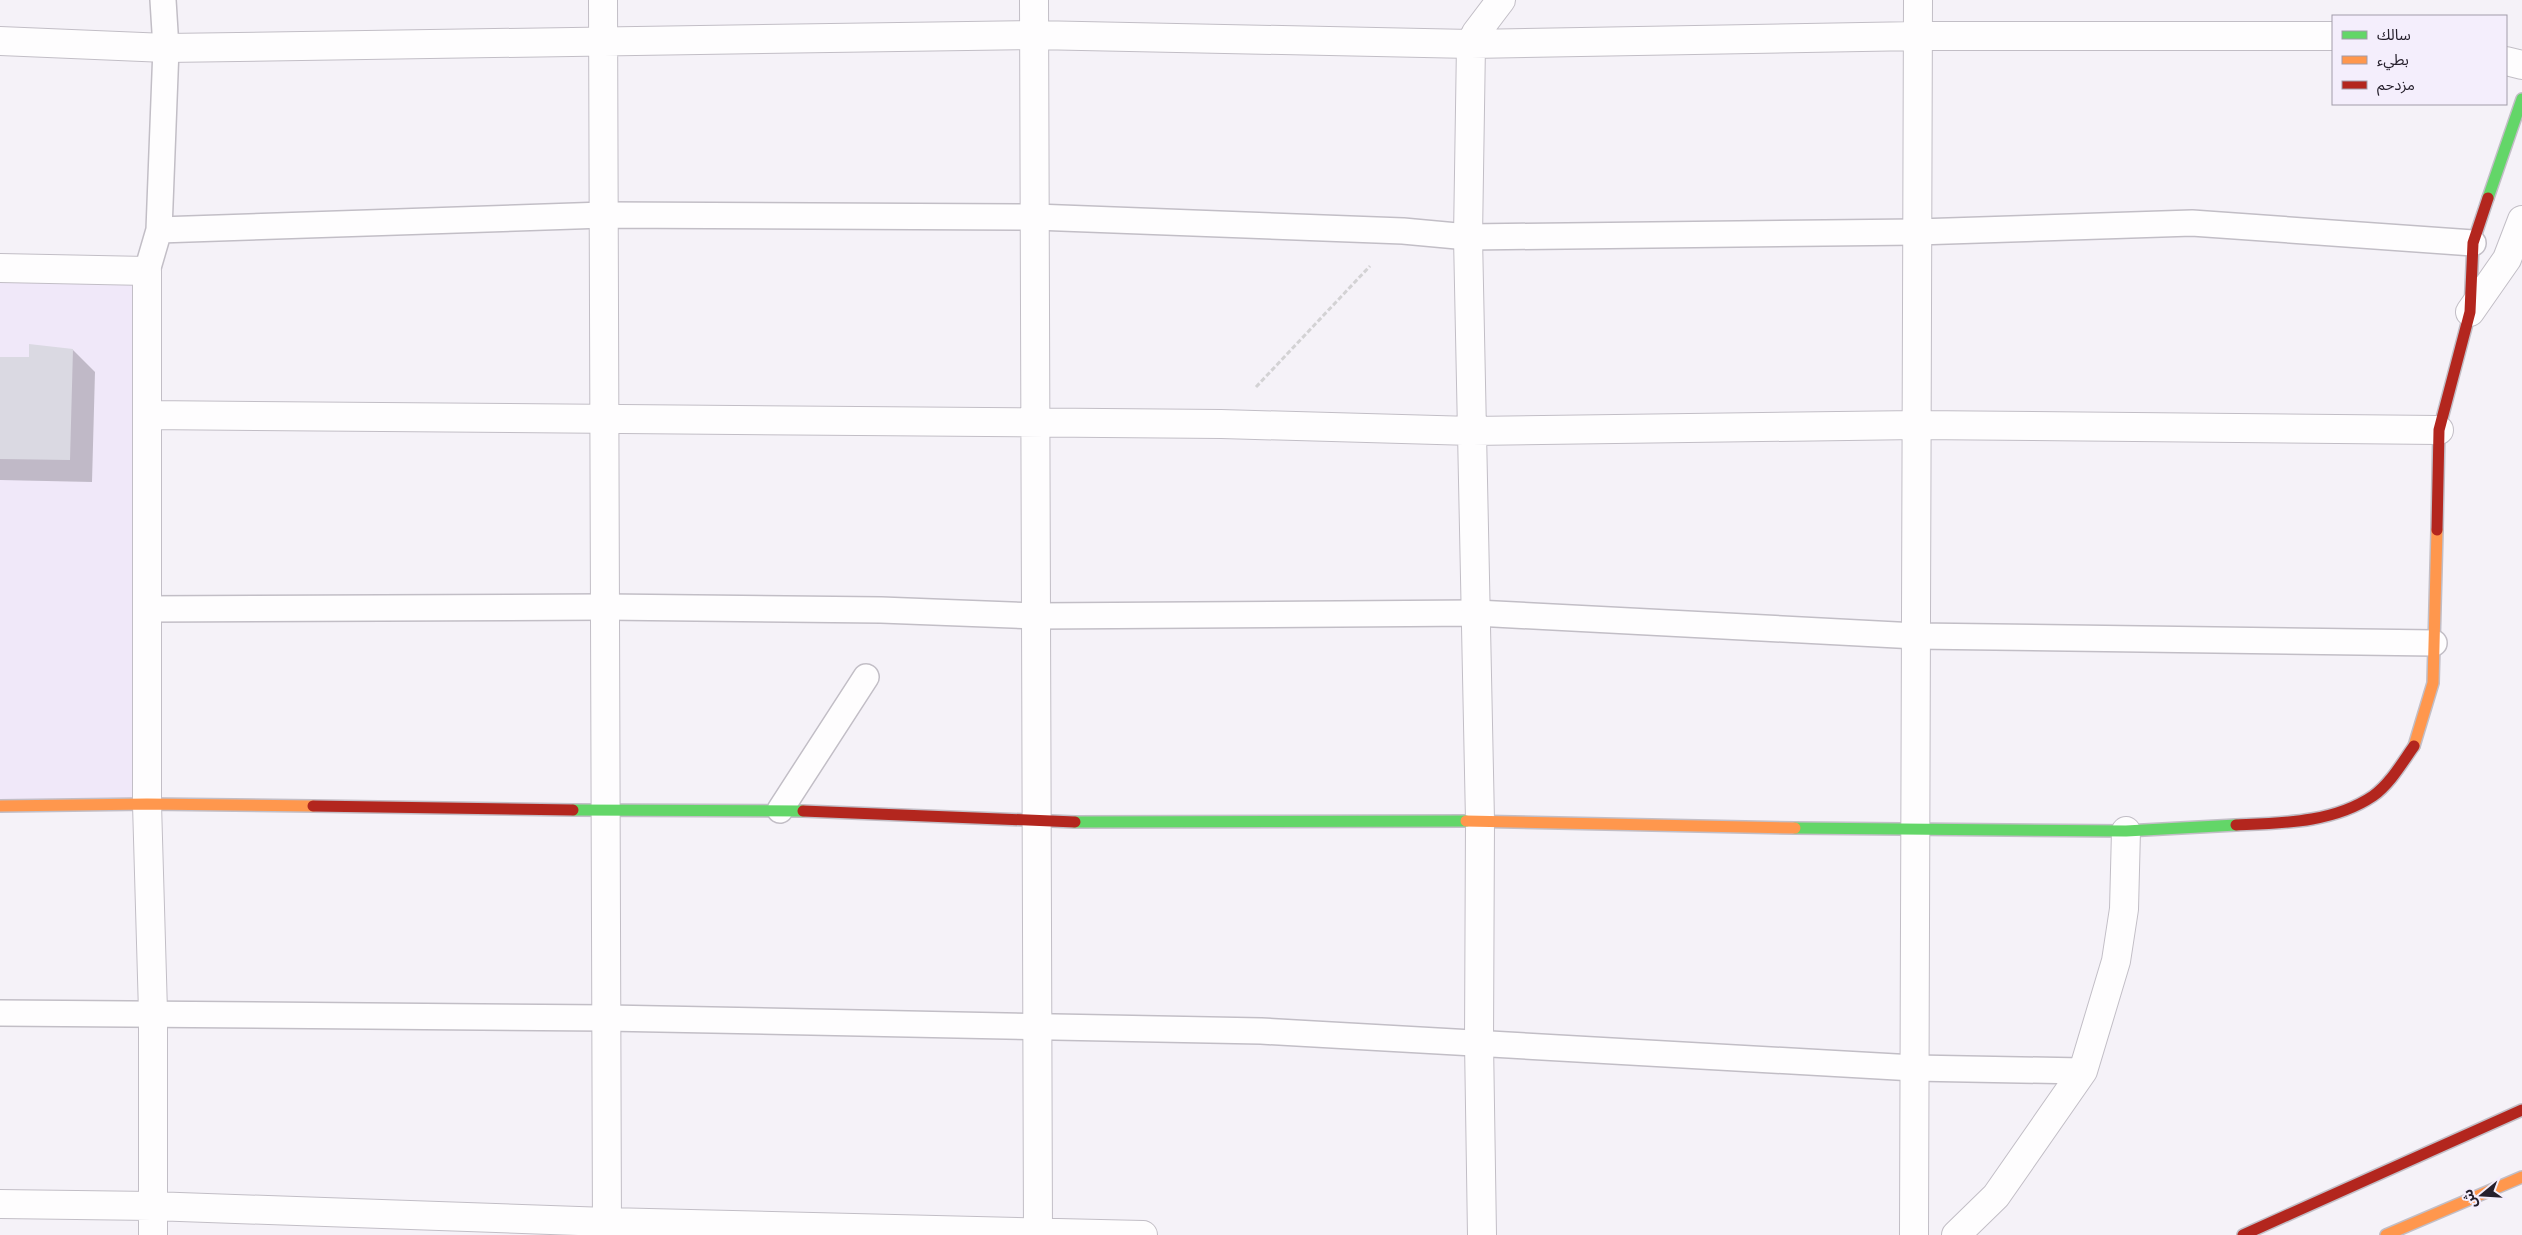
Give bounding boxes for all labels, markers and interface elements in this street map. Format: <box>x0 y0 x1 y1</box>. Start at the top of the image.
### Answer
legend <box>2332 15 2507 105</box>
text: سالك <box>2377 26 2411 43</box>
text: بطيء <box>2377 51 2409 71</box>
text: مزدحم <box>2377 76 2415 96</box>
north arrow <box>2457 1170 2507 1220</box>
text: ش <box>2459 1187 2480 1211</box>

